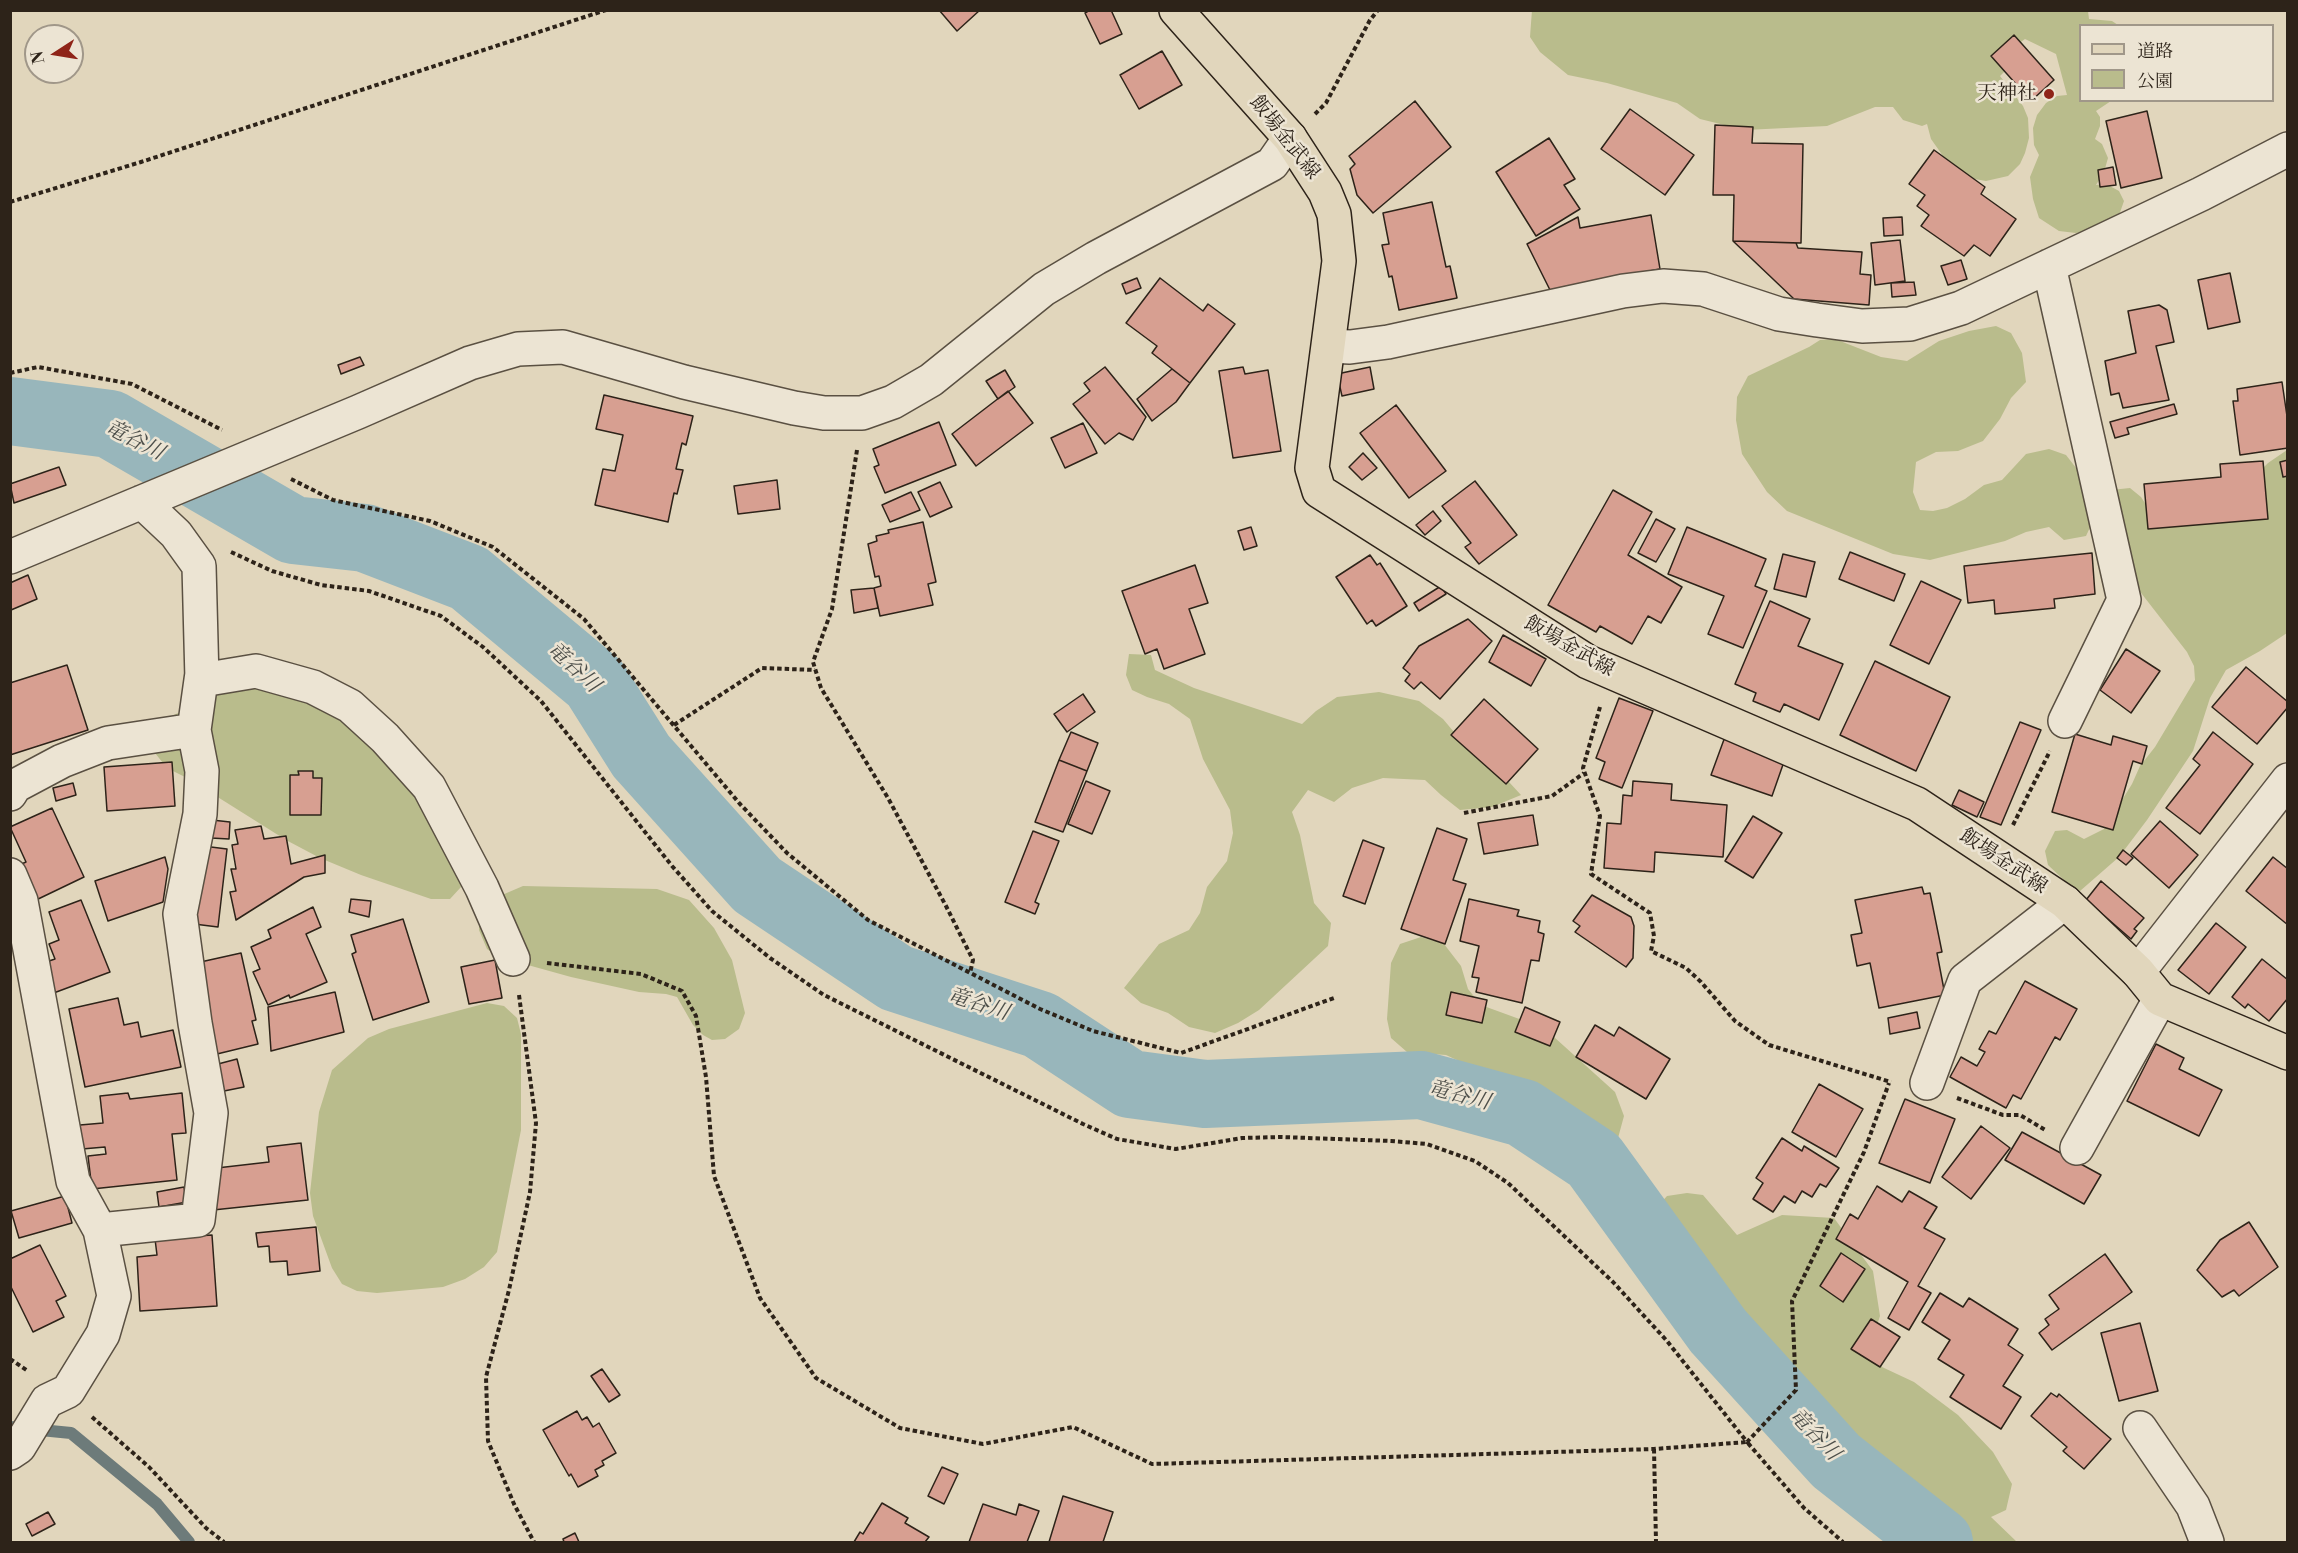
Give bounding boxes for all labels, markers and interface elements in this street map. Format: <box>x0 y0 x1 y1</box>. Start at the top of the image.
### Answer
north arrow <box>24 24 84 84</box>
legend <box>2079 24 2274 102</box>
text: 道路 <box>2137 40 2173 63</box>
text: N <box>27 49 49 66</box>
text: 公園 <box>2137 70 2173 93</box>
place label: 天神社 <box>1977 82 2037 106</box>
marker: 天神社 <box>2042 87 2056 101</box>
street label: 飯場金武線 <box>1244 91 1324 185</box>
water label: 竜谷川 <box>100 415 168 467</box>
street label: 飯場金武線 <box>1520 612 1618 682</box>
water label: 竜谷川 <box>541 637 605 699</box>
street label: 飯場金武線 <box>1955 824 2051 900</box>
water label: 竜谷川 <box>944 983 1012 1027</box>
water label: 竜谷川 <box>1425 1076 1493 1116</box>
water label: 竜谷川 <box>1783 1403 1845 1467</box>

